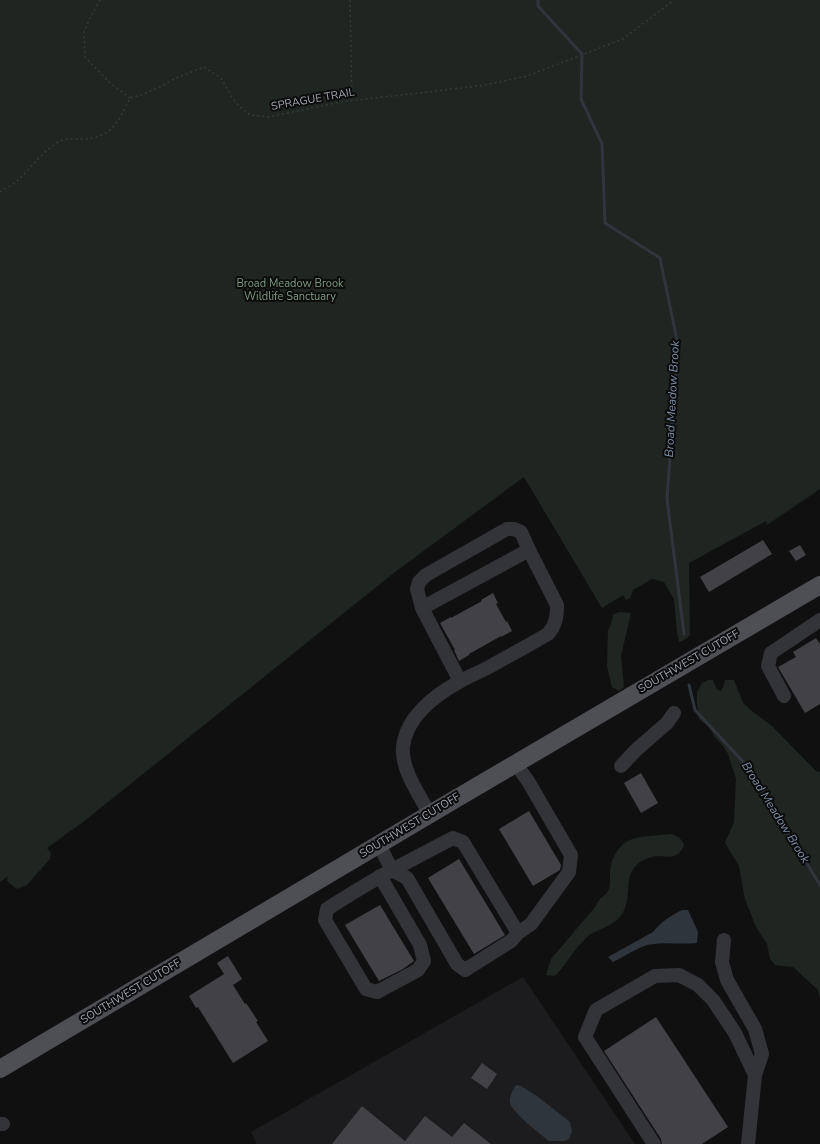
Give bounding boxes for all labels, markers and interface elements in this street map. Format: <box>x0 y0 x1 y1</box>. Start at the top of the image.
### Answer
street label: SPRAGUE TRAIL <box>270 86 356 114</box>
park label: Broad Meadow Brook Wildlife Sanctuary <box>236 277 344 303</box>
water label: Broad Meadow Brook <box>663 340 683 458</box>
street label: SOUTHWEST CUTOFF <box>636 628 742 696</box>
water label: Broad Meadow Brook <box>738 760 812 866</box>
street label: SOUTHWEST CUTOFF <box>357 791 463 861</box>
street label: SOUTHWEST CUTOFF <box>78 957 184 1027</box>

